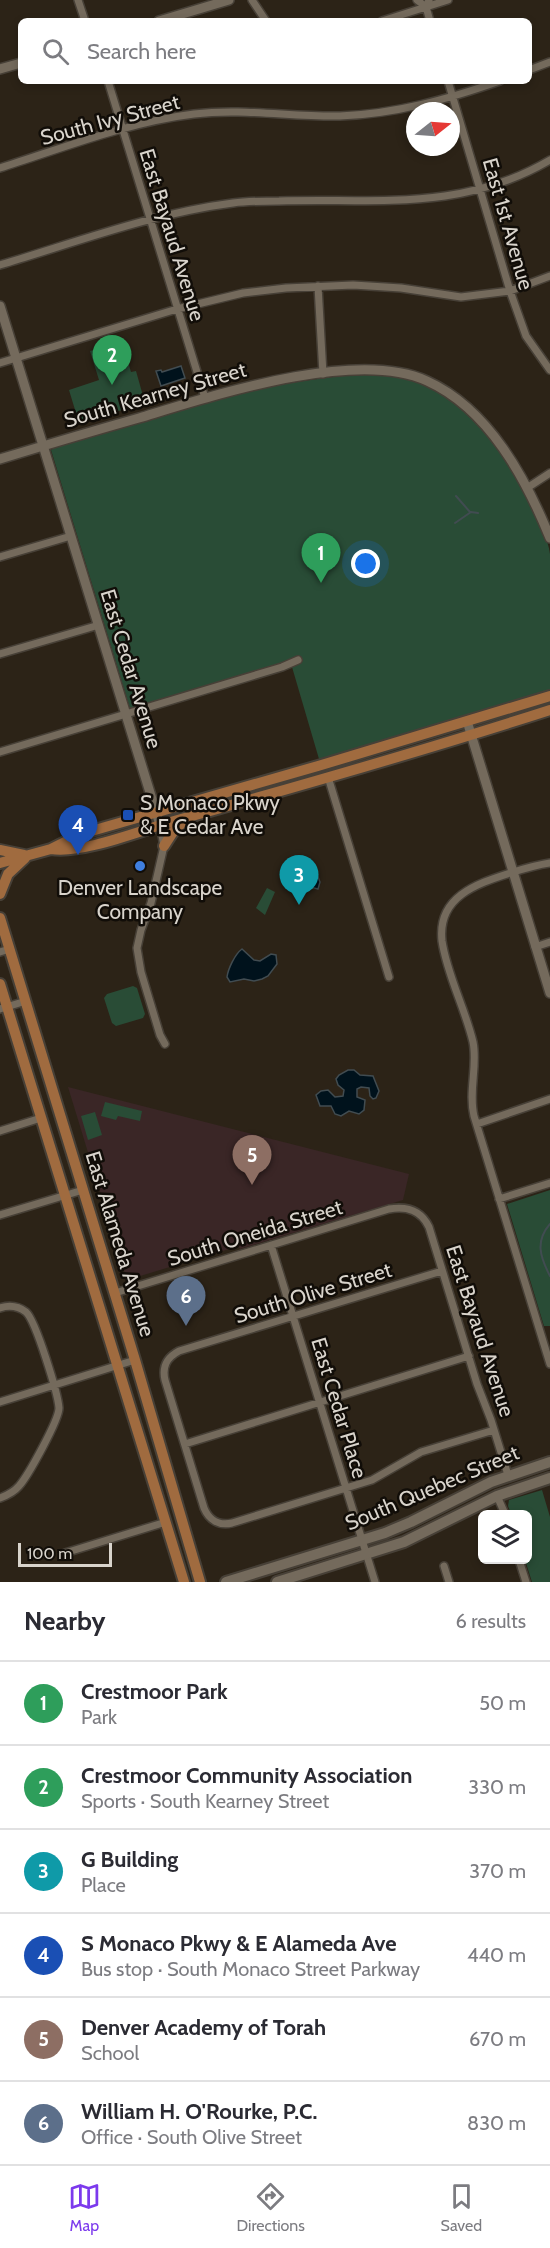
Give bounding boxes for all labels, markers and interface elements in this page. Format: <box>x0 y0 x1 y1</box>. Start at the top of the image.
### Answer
search box <box>18 18 532 84</box>
icon: search <box>39 35 72 68</box>
text: Search here <box>87 38 196 65</box>
street label: South Ivy Street <box>38 89 182 150</box>
north arrow <box>406 102 460 156</box>
street label: East Bayaud Avenue <box>134 146 211 324</box>
street label: East 1st Avenue <box>478 155 539 293</box>
pin: 2 <box>92 336 132 385</box>
street label: South Kearney Street <box>61 357 249 432</box>
pin: 1 <box>302 534 340 583</box>
your location <box>351 549 380 578</box>
street label: East Cedar Avenue <box>95 586 168 752</box>
place label: S Monaco Pkwy & E Cedar Ave <box>140 790 280 839</box>
pin: 4 <box>58 806 98 855</box>
marker: S Monaco Pkwy & E Cedar Ave <box>121 808 135 822</box>
pin: 3 <box>280 856 318 905</box>
marker: Denver Landscape Company <box>133 859 147 873</box>
place label: Denver Landscape Company <box>58 875 222 924</box>
pin: 5 <box>232 1136 272 1185</box>
street label: East Alameda Avenue <box>80 1148 161 1340</box>
street label: South Oneida Street <box>164 1194 345 1271</box>
street label: East Bayaud Avenue <box>441 1242 520 1420</box>
street label: South Olive Street <box>231 1257 394 1328</box>
pin: 6 <box>166 1276 206 1326</box>
street label: East Cedar Place <box>306 1334 373 1481</box>
street label: South Quebec Street <box>341 1440 523 1535</box>
map controls <box>478 1510 532 1564</box>
button: layers <box>478 1510 532 1564</box>
scale bar <box>18 1540 112 1568</box>
text: 100 m <box>27 1544 72 1563</box>
text: Nearby <box>24 1605 105 1637</box>
text: 6 results <box>455 1609 526 1633</box>
text: Crestmoor Park <box>81 1678 228 1705</box>
text: 1 <box>40 1691 47 1715</box>
text: 50 m <box>479 1691 526 1715</box>
text: Park <box>81 1705 117 1729</box>
text: Crestmoor Community Association <box>81 1762 412 1789</box>
text: 2 <box>38 1775 49 1799</box>
text: 330 m <box>468 1775 526 1799</box>
text: Sports · South Kearney Street <box>81 1789 329 1813</box>
text: G Building <box>81 1846 178 1873</box>
text: 3 <box>38 1859 49 1883</box>
text: 370 m <box>469 1859 526 1883</box>
text: Place <box>81 1873 126 1897</box>
text: S Monaco Pkwy & E Alameda Ave <box>81 1930 397 1957</box>
text: 4 <box>37 1943 50 1967</box>
text: 440 m <box>467 1943 526 1967</box>
text: Bus stop · South Monaco Street Parkway <box>81 1957 420 1981</box>
text: Denver Academy of Torah <box>81 2014 326 2041</box>
text: 5 <box>38 2027 49 2051</box>
text: 670 m <box>469 2027 526 2051</box>
text: School <box>81 2041 139 2065</box>
text: William H. O'Rourke, P.C. <box>81 2098 317 2125</box>
text: 6 <box>38 2111 49 2135</box>
text: 830 m <box>467 2111 526 2135</box>
text: Office · South Olive Street <box>81 2125 302 2149</box>
tab: Map <box>68 2180 101 2235</box>
tab: Directions <box>237 2180 305 2235</box>
tab: Saved <box>441 2180 482 2235</box>

